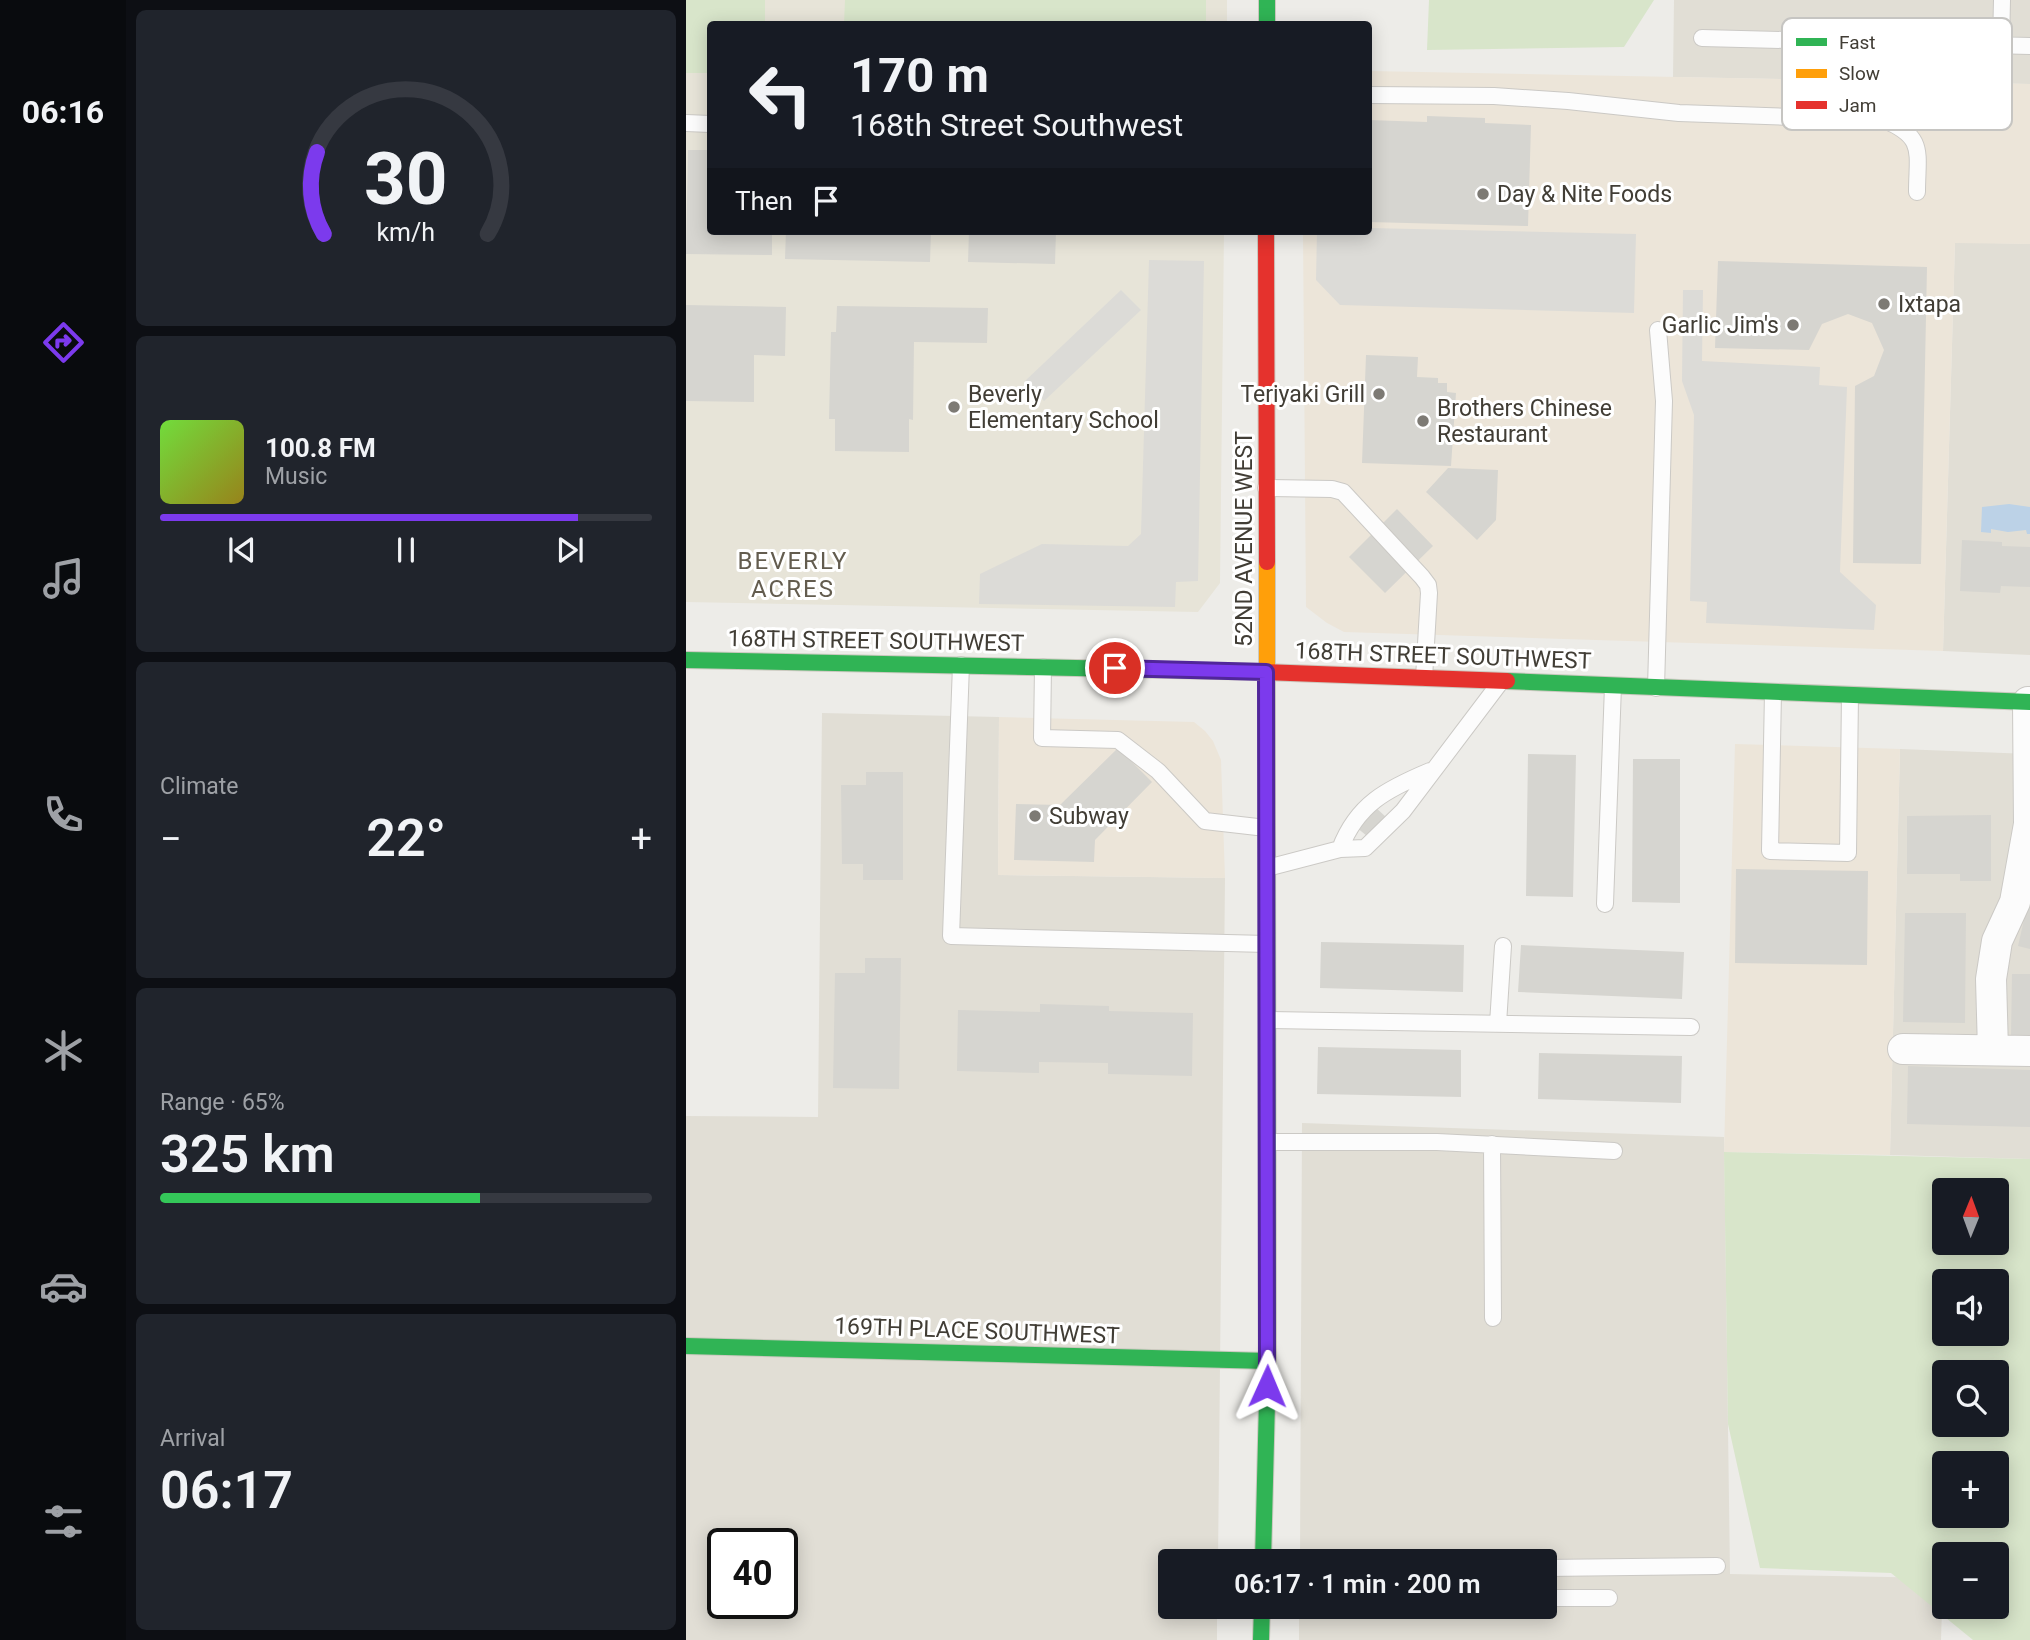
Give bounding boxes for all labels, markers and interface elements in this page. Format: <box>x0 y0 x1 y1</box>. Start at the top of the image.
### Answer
legend <box>1782 18 2012 130</box>
text: Fast <box>1839 31 1876 54</box>
text: 170 m <box>850 47 989 104</box>
icon: left <box>735 49 826 140</box>
text: Slow <box>1839 62 1880 85</box>
text: 06:16 <box>22 93 104 131</box>
text: Jam <box>1839 94 1876 117</box>
text: 168th Street Southwest <box>850 106 1183 144</box>
text: 30 <box>364 136 448 222</box>
place label: Day & Nite Foods <box>1497 181 1672 208</box>
icon: arrive <box>807 182 845 220</box>
text: Then <box>735 186 793 216</box>
marker: Day & Nite Foods <box>1475 186 1491 202</box>
text: km/h <box>377 218 435 247</box>
place label: Ixtapa <box>1898 291 1961 318</box>
marker: Ixtapa <box>1876 296 1892 312</box>
place label: Garlic Jim's <box>1662 312 1779 339</box>
marker: Garlic Jim's <box>1785 317 1801 333</box>
icon: directions <box>39 318 88 367</box>
place label: Beverly Elementary School <box>968 381 1159 434</box>
place label: Teriyaki Grill <box>1240 381 1365 408</box>
marker: Teriyaki Grill <box>1371 386 1387 402</box>
place label: Brothers Chinese Restaurant <box>1437 395 1612 448</box>
marker: Beverly Elementary School <box>946 399 962 415</box>
marker: Brothers Chinese Restaurant <box>1415 413 1431 429</box>
street label: 52ND AVENUE WEST <box>1231 431 1258 647</box>
text: 100.8 FM <box>265 433 376 463</box>
text: Music <box>265 463 327 490</box>
icon: previous <box>223 531 261 569</box>
icon: pause <box>387 531 425 569</box>
icon: next <box>551 531 589 569</box>
district label: BEVERLY ACRES <box>738 547 848 603</box>
icon: music <box>39 554 88 603</box>
street label: 168TH STREET SOUTHWEST <box>727 625 1025 657</box>
street label: 168TH STREET SOUTHWEST <box>1294 637 1592 675</box>
pin <box>1085 638 1145 698</box>
icon: arrive <box>1096 649 1134 687</box>
text: Climate <box>160 773 239 800</box>
icon: phone <box>39 790 88 839</box>
place label: Subway <box>1049 803 1129 830</box>
text: 22° <box>366 808 446 869</box>
marker: Subway <box>1027 808 1043 824</box>
text: − <box>160 817 182 861</box>
text: + <box>630 817 652 861</box>
icon: climate <box>39 1026 88 1075</box>
text: Range · 65% <box>160 1089 285 1116</box>
text: 325 km <box>160 1124 335 1185</box>
north arrow <box>1932 1178 2009 1255</box>
map controls <box>1932 1178 2009 1619</box>
icon: car <box>39 1262 88 1311</box>
button: sound <box>1932 1269 2009 1346</box>
street label: 169TH PLACE SOUTHWEST <box>834 1313 1121 1349</box>
position arrow <box>1230 1349 1304 1423</box>
button: search <box>1932 1360 2009 1437</box>
text: Arrival <box>160 1425 225 1452</box>
button: + <box>1932 1451 2009 1528</box>
text: 06:17 <box>160 1460 293 1521</box>
icon: filters <box>39 1497 88 1546</box>
speed limit sign: 40 <box>707 1528 798 1619</box>
button: − <box>1932 1542 2009 1619</box>
text: 06:17 · 1 min · 200 m <box>1234 1569 1481 1599</box>

